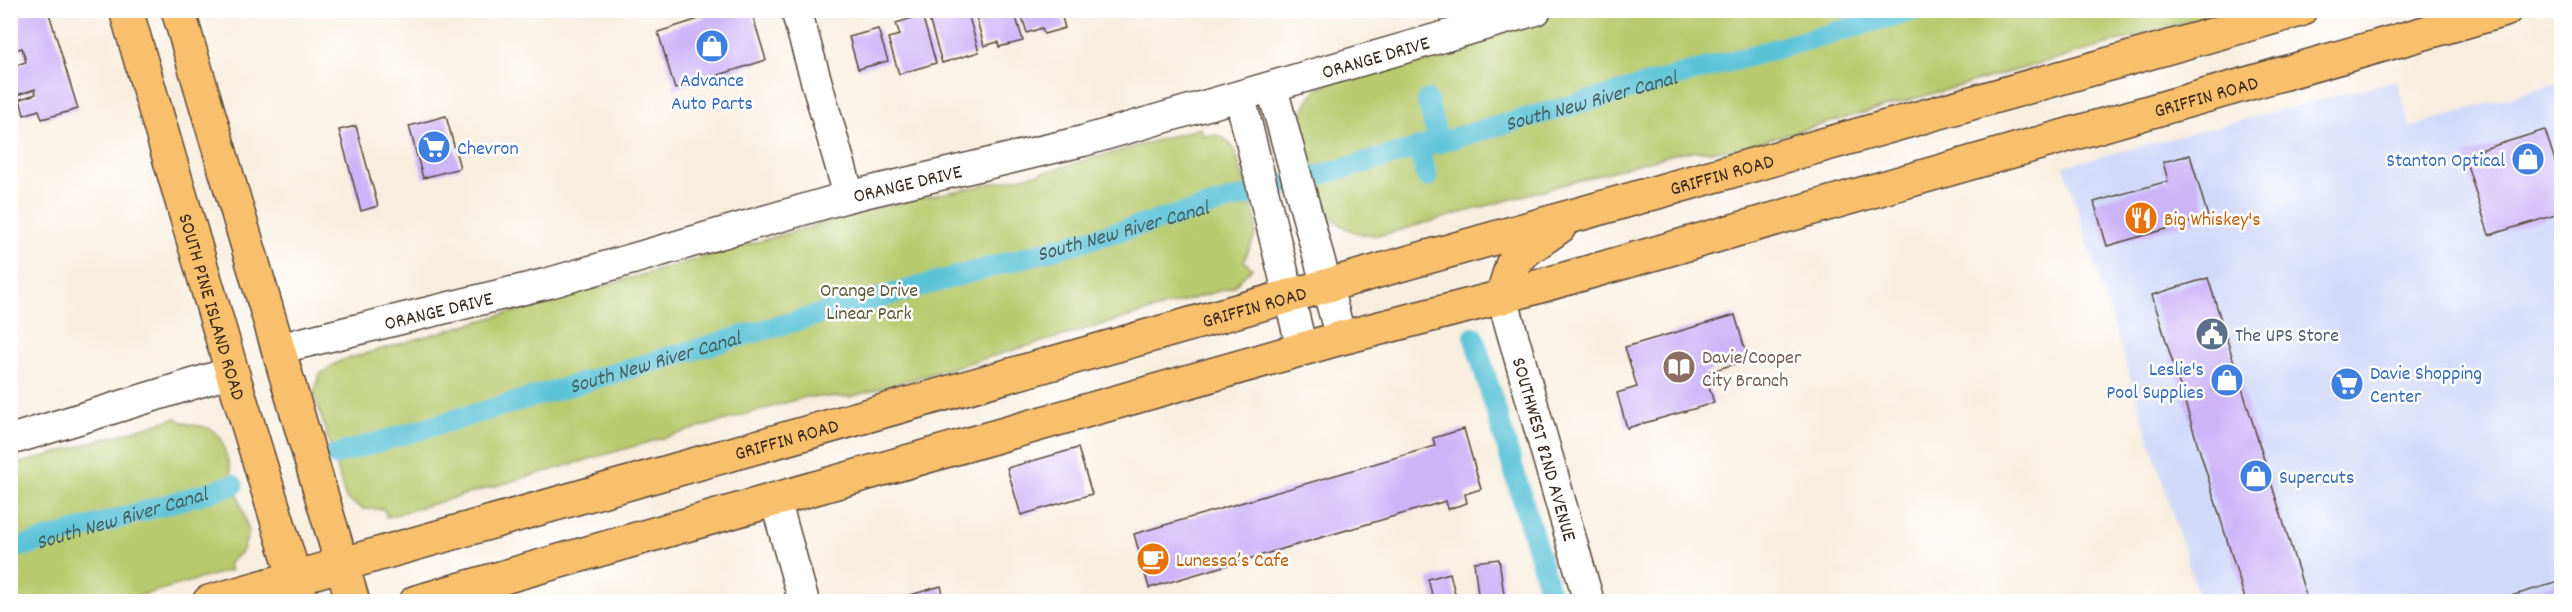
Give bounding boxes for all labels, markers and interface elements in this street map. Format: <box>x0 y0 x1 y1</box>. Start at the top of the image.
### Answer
shop icon: Advance Auto Parts <box>694 28 730 64</box>
street label: ORANGE DRIVE <box>1319 30 1433 88</box>
water label: South New River Canal <box>1502 64 1683 141</box>
place label: Advance Auto Parts <box>671 68 753 119</box>
street label: GRIFFIN ROAD <box>2151 70 2262 127</box>
supermarket icon: Chevron <box>416 129 452 165</box>
place label: Chevron <box>457 136 519 164</box>
shop icon: Stanton Optical <box>2510 141 2546 177</box>
place label: Stanton Optical <box>2386 148 2505 176</box>
street label: GRIFFIN ROAD <box>1667 149 1778 205</box>
street label: ORANGE DRIVE <box>851 159 965 212</box>
water label: South New River Canal <box>1034 194 1215 271</box>
restaurant icon: Big Whiskey's <box>2123 200 2159 236</box>
place label: Big Whiskey's <box>2164 207 2261 235</box>
street label: SOUTH PINE ISLAND ROAD <box>169 211 251 404</box>
park label: Orange Drive Linear Park <box>820 278 918 329</box>
street label: GRIFFIN ROAD <box>1199 281 1310 337</box>
street label: ORANGE DRIVE <box>382 286 496 339</box>
public building icon: The UPS Store <box>2194 316 2230 352</box>
place label: The UPS Store <box>2235 323 2339 351</box>
water label: South New River Canal <box>566 324 746 403</box>
place label: Davie/Cooper City Branch <box>1702 345 1802 396</box>
library icon: Davie/Cooper City Branch <box>1661 349 1697 385</box>
street label: SOUTHWEST 82ND AVENUE <box>1503 355 1582 545</box>
place label: Leslie's Pool Supplies <box>2106 357 2204 408</box>
place label: Davie Shopping Center <box>2370 361 2482 412</box>
shop icon: Leslie's Pool Supplies <box>2209 362 2245 398</box>
supermarket icon: Davie Shopping Center <box>2329 366 2365 402</box>
street label: GRIFFIN ROAD <box>732 413 842 469</box>
shop icon: Supercuts <box>2238 458 2274 494</box>
place label: Supercuts <box>2279 465 2354 493</box>
water label: South New River Canal <box>33 481 213 560</box>
cafe icon: Lunessa’s Cafe <box>1135 541 1171 577</box>
place label: Lunessa’s Cafe <box>1176 548 1289 576</box>

